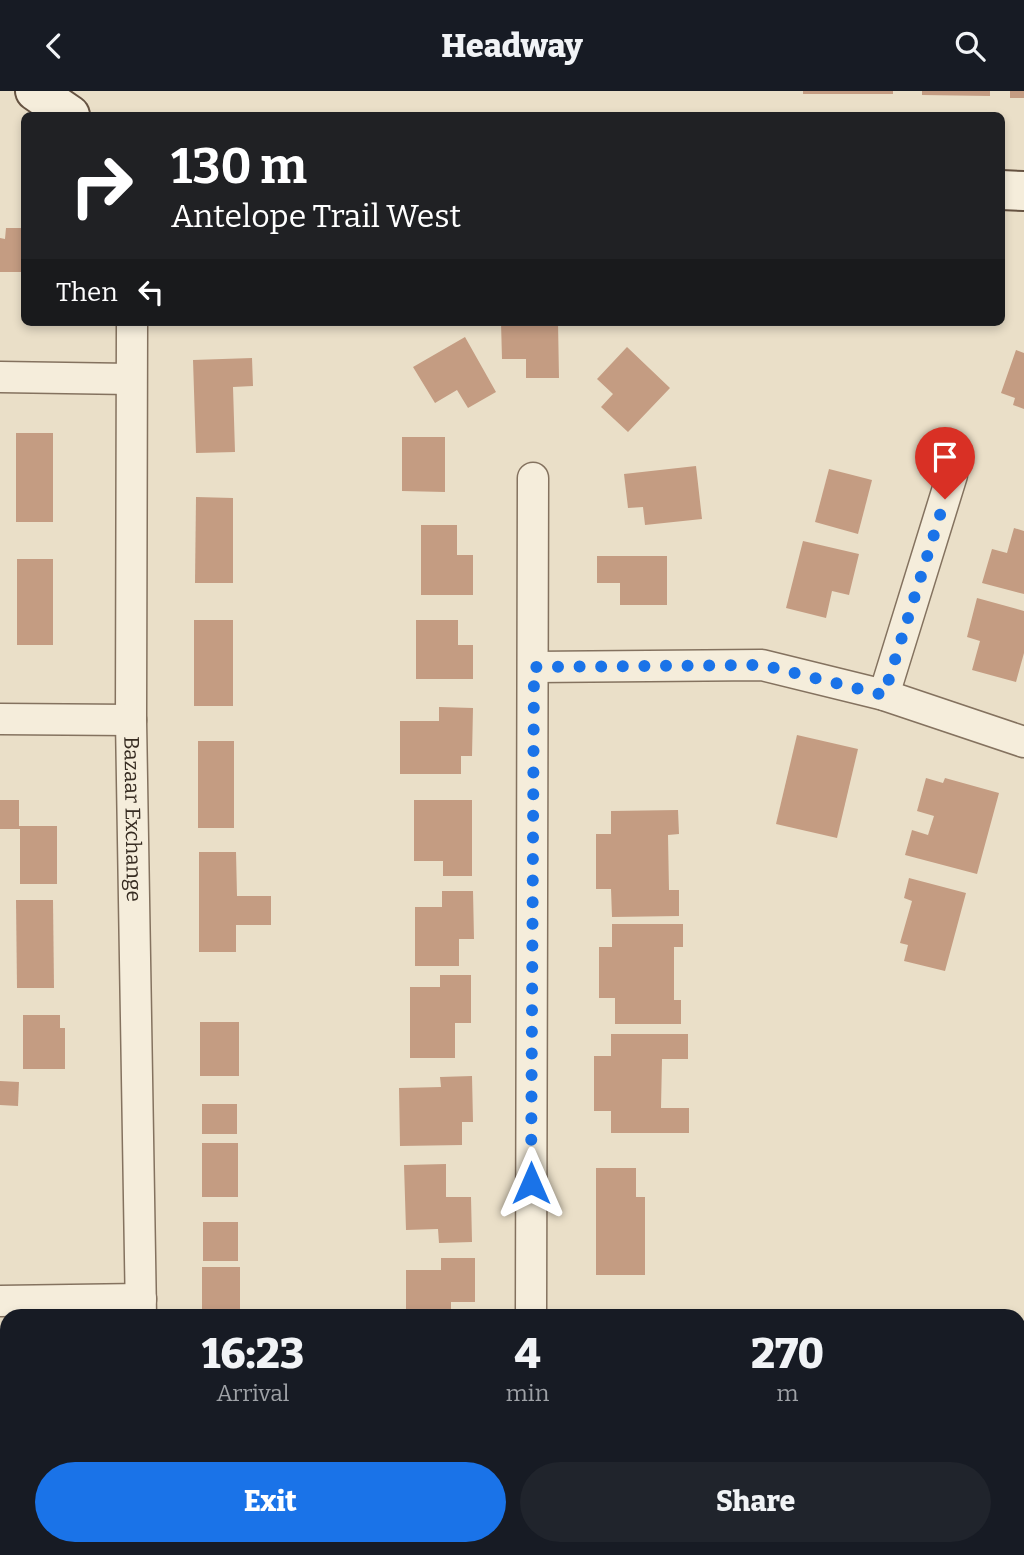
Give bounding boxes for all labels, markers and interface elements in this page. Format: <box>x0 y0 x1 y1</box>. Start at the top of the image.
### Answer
icon: back <box>35 27 73 65</box>
text: Headway <box>441 27 583 65</box>
icon: search <box>951 27 989 65</box>
text: 130 m <box>171 137 307 196</box>
icon: right <box>56 140 147 231</box>
text: Antelope Trail West <box>171 197 461 235</box>
icon: left <box>132 273 170 311</box>
text: Then <box>56 277 118 308</box>
pin <box>915 427 975 499</box>
icon: arrive <box>926 438 964 476</box>
street label: Bazaar Exchange <box>118 736 147 902</box>
position arrow <box>494 1146 568 1220</box>
text: 16:23 <box>202 1329 304 1379</box>
text: 4 <box>514 1329 541 1379</box>
text: 270 <box>751 1329 824 1379</box>
text: Arrival <box>216 1379 289 1407</box>
text: min <box>506 1379 549 1407</box>
text: m <box>777 1379 799 1407</box>
button: Exit <box>35 1462 506 1542</box>
button: Share <box>520 1462 991 1542</box>

